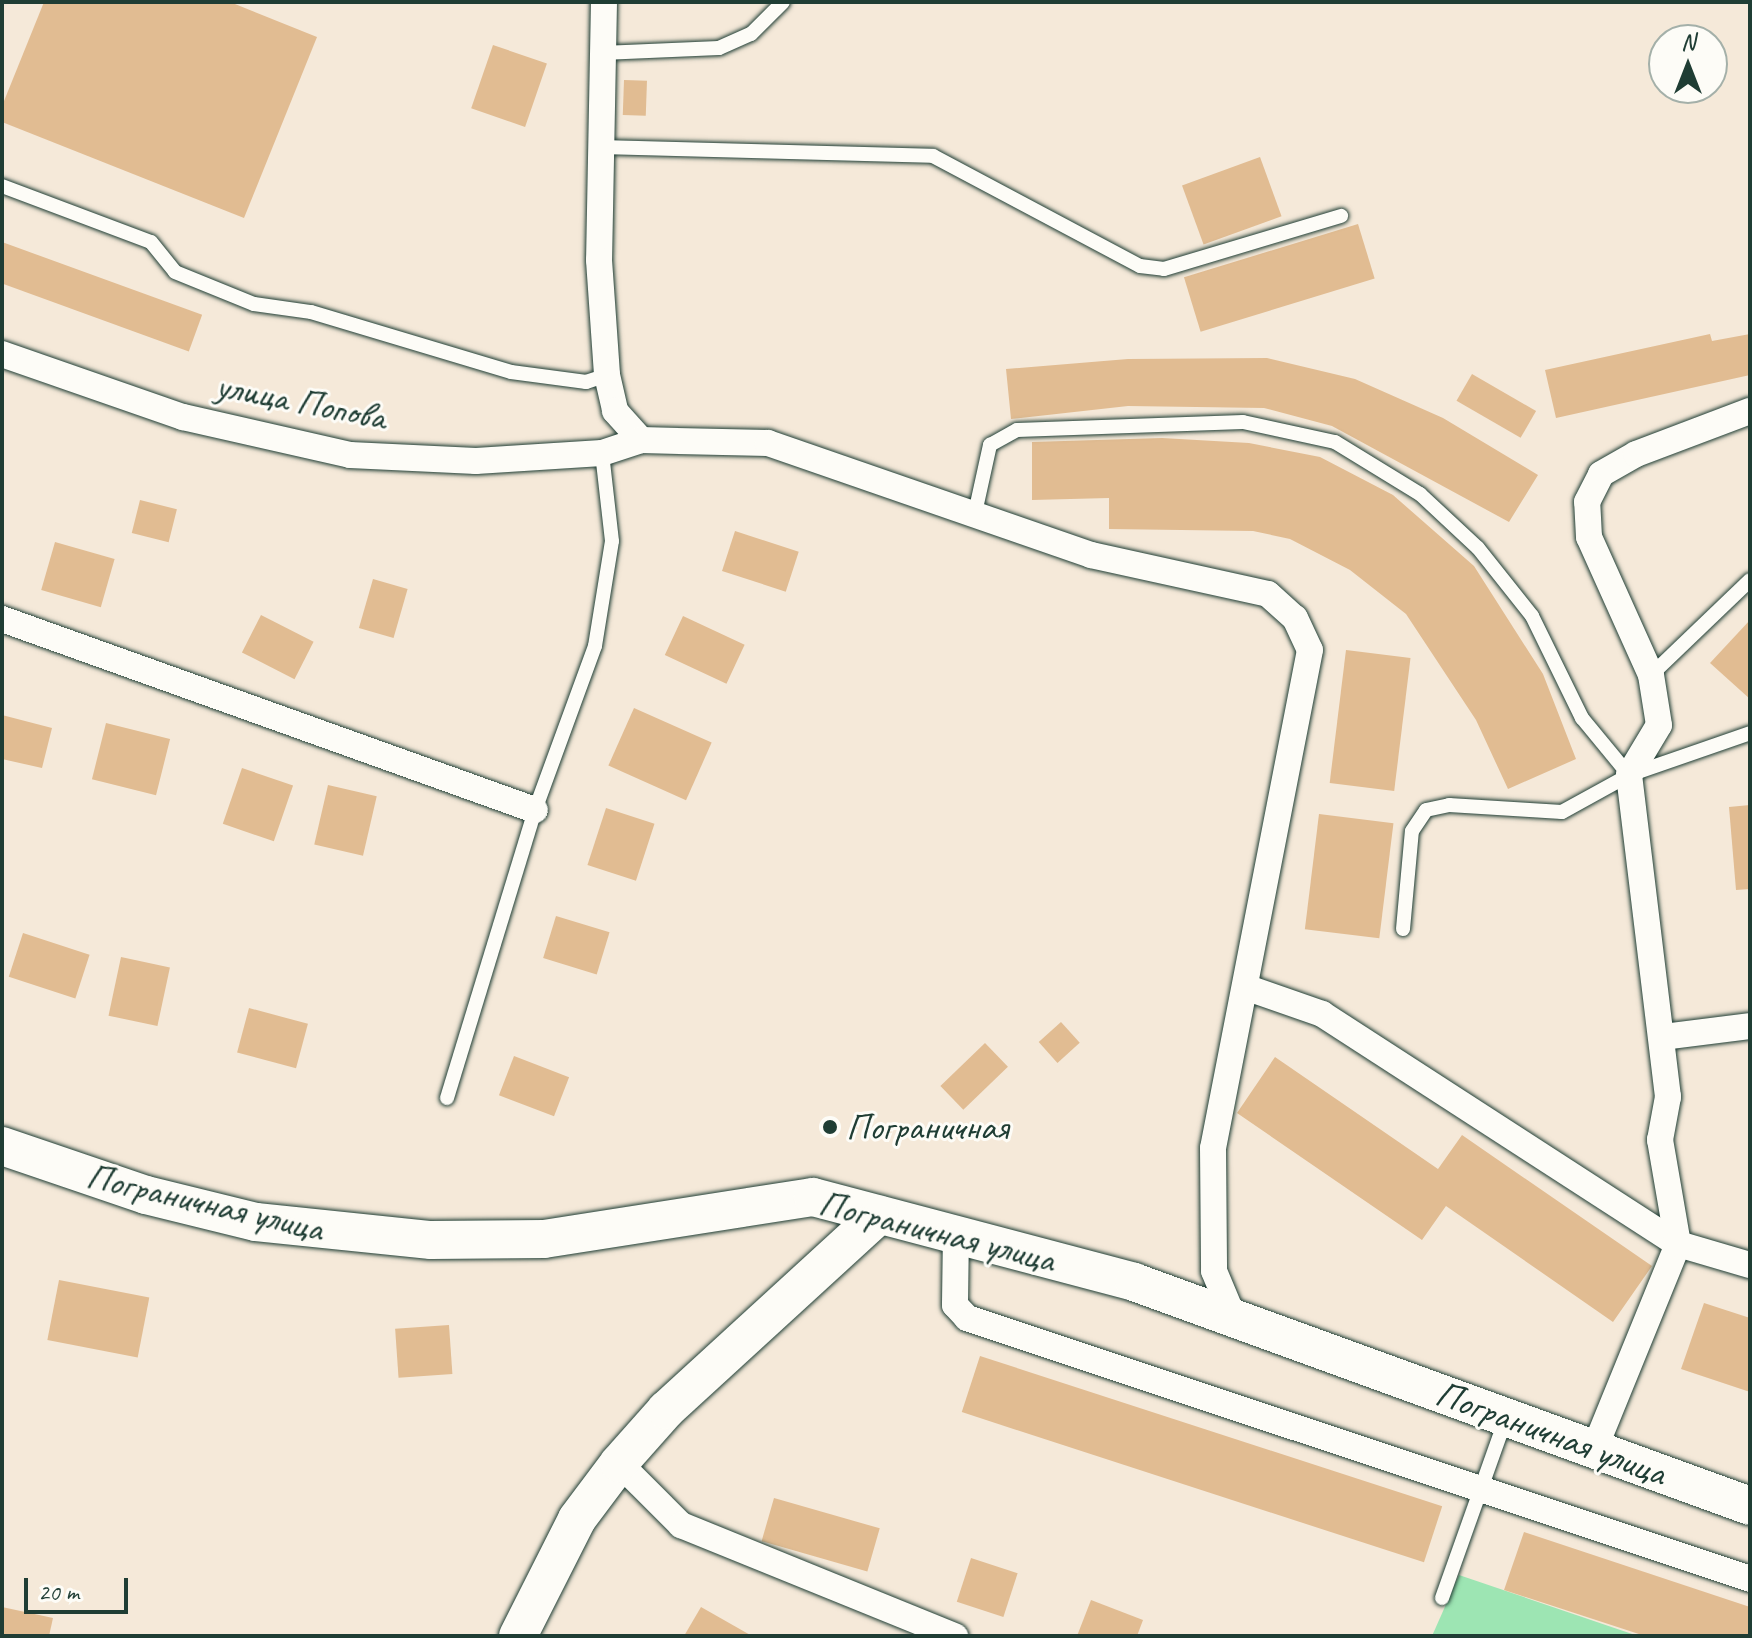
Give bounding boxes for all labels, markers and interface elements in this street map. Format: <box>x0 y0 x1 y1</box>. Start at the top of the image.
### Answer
north arrow <box>1648 24 1728 104</box>
text: N <box>1681 28 1695 56</box>
street label: улица Попова <box>212 362 390 440</box>
place label: Пограничная <box>846 1104 1008 1150</box>
marker: Пограничная <box>821 1118 839 1136</box>
street label: Пограничная улица <box>81 1152 329 1252</box>
street label: Пограничная улица <box>813 1179 1061 1283</box>
street label: Пограничная улица <box>1428 1370 1674 1496</box>
scale bar <box>28 1562 132 1612</box>
text: 20 m <box>38 1577 79 1607</box>

